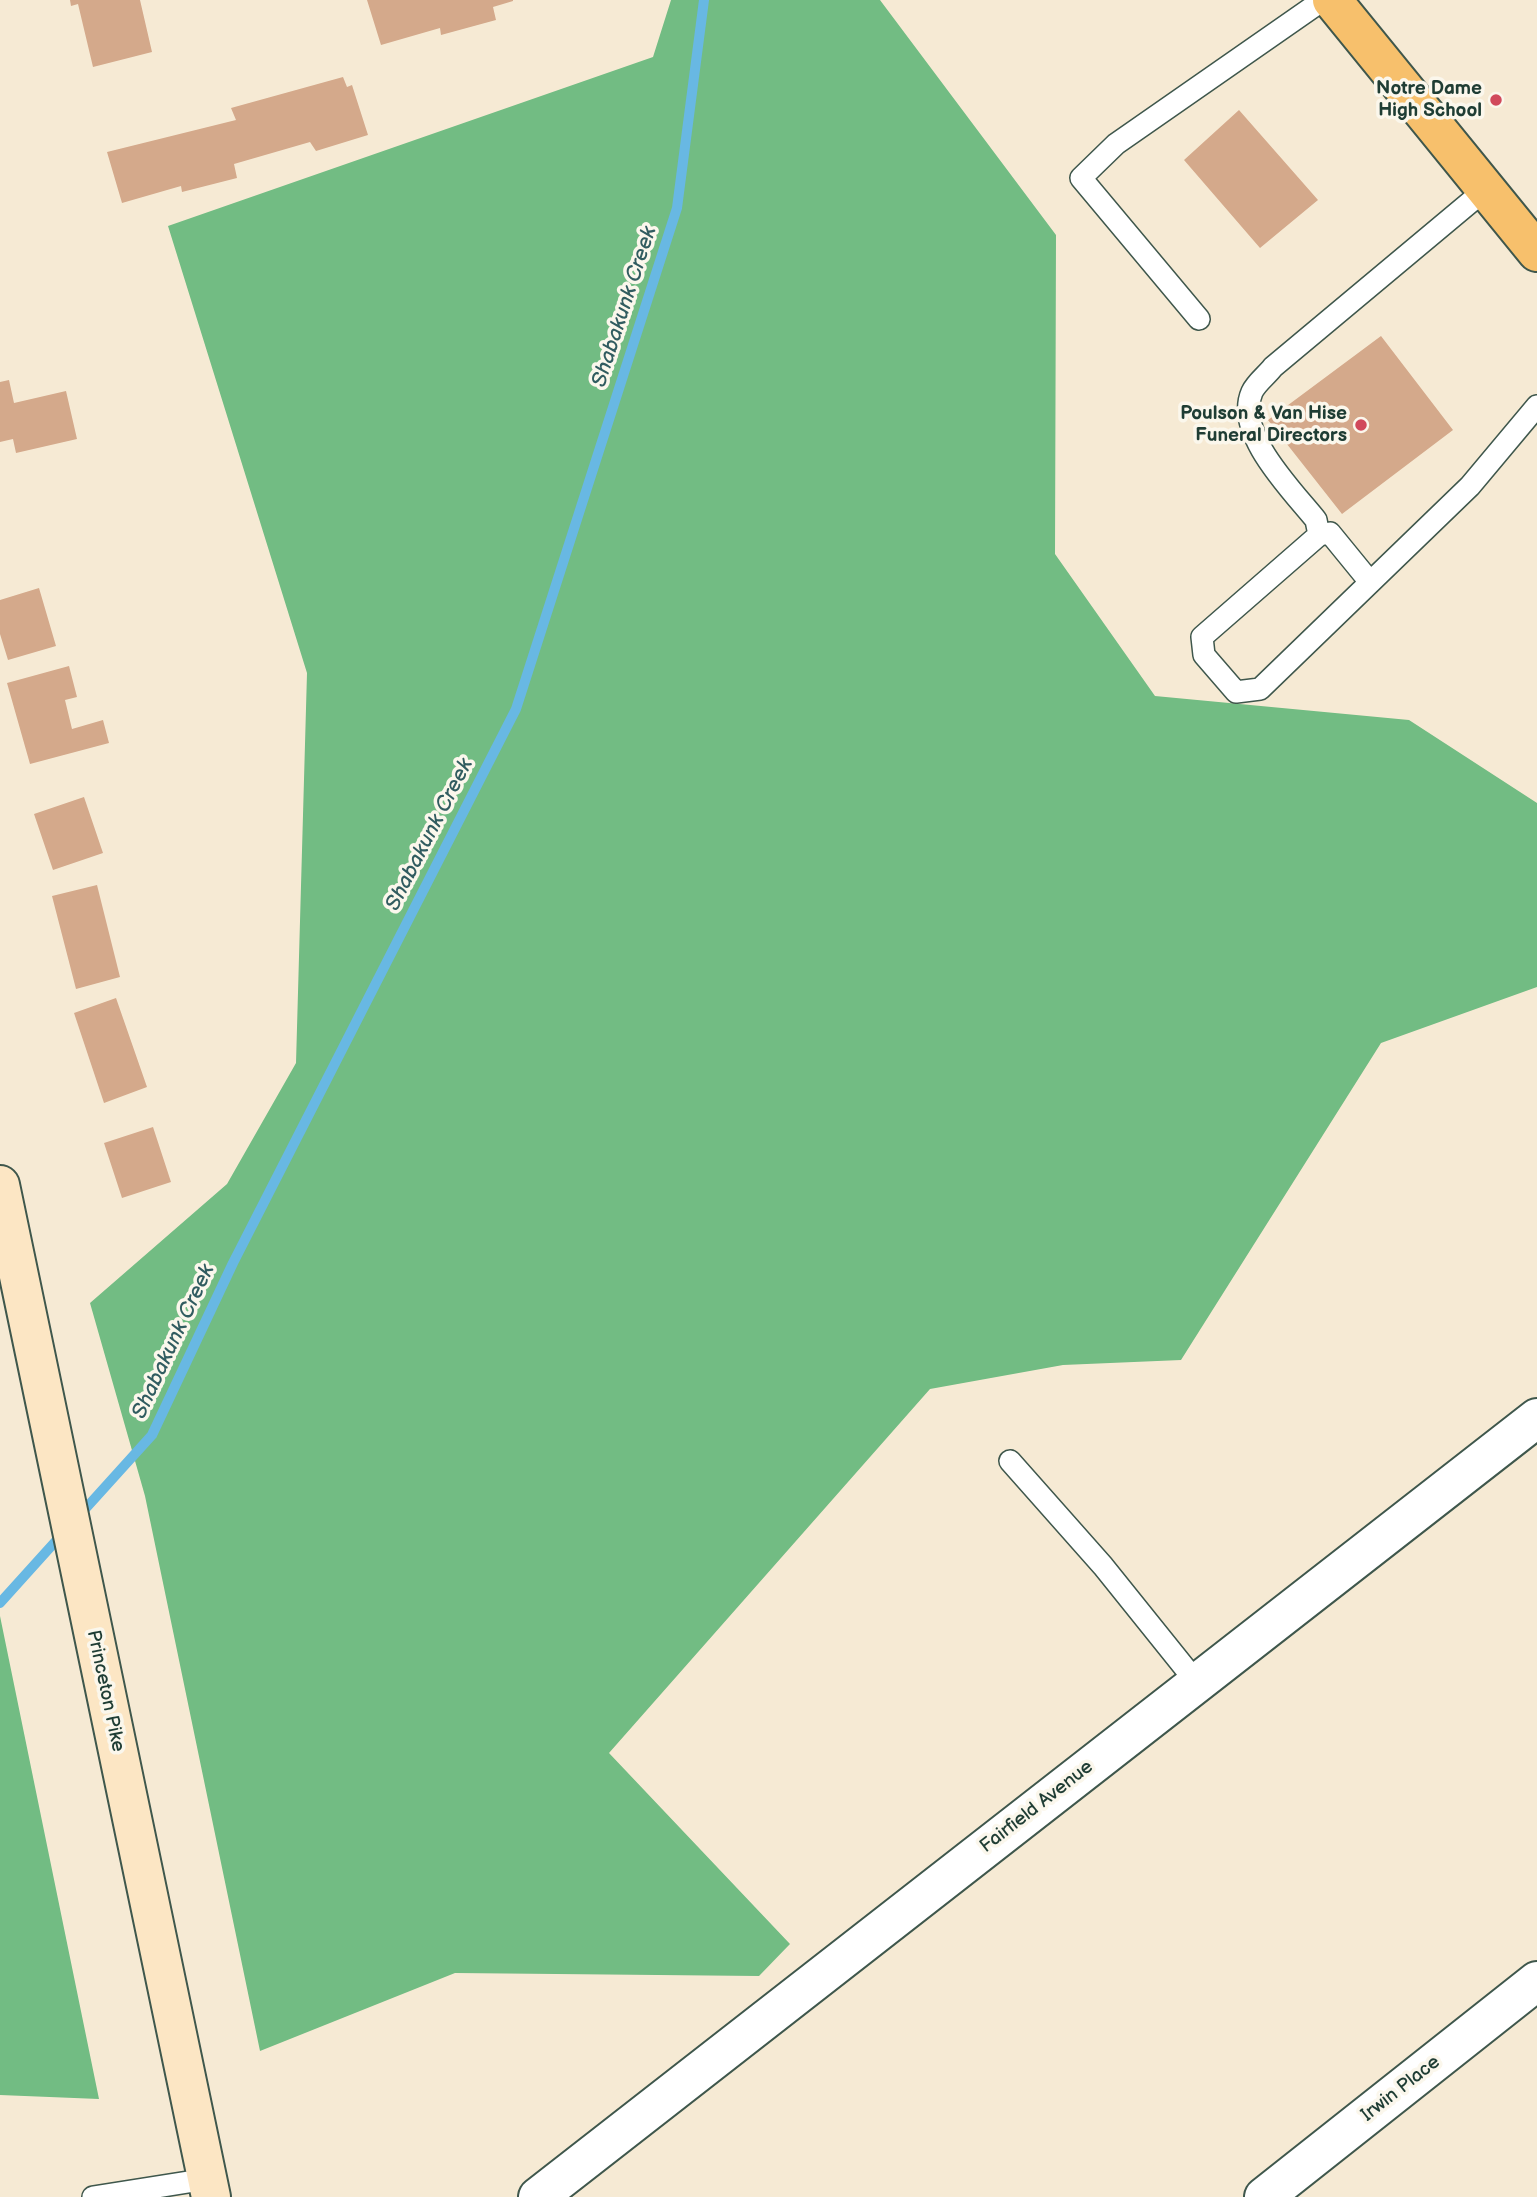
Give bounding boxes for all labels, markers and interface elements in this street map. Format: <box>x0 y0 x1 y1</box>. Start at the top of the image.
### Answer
place label: Notre Dame High School <box>1376 78 1482 122</box>
marker: Notre Dame High School <box>1488 92 1504 108</box>
water label: Shabakunk Creek <box>587 224 663 390</box>
place label: Poulson & Van Hise Funeral Directors <box>1180 403 1347 447</box>
marker: Poulson & Van Hise Funeral Directors <box>1353 417 1369 433</box>
water label: Shabakunk Creek <box>381 755 479 915</box>
water label: Shabakunk Creek <box>127 1261 221 1423</box>
street label: Princeton Pike <box>81 1628 129 1754</box>
street label: Fairfield Avenue <box>976 1756 1098 1858</box>
street label: Irwin Place <box>1357 2051 1445 2127</box>

